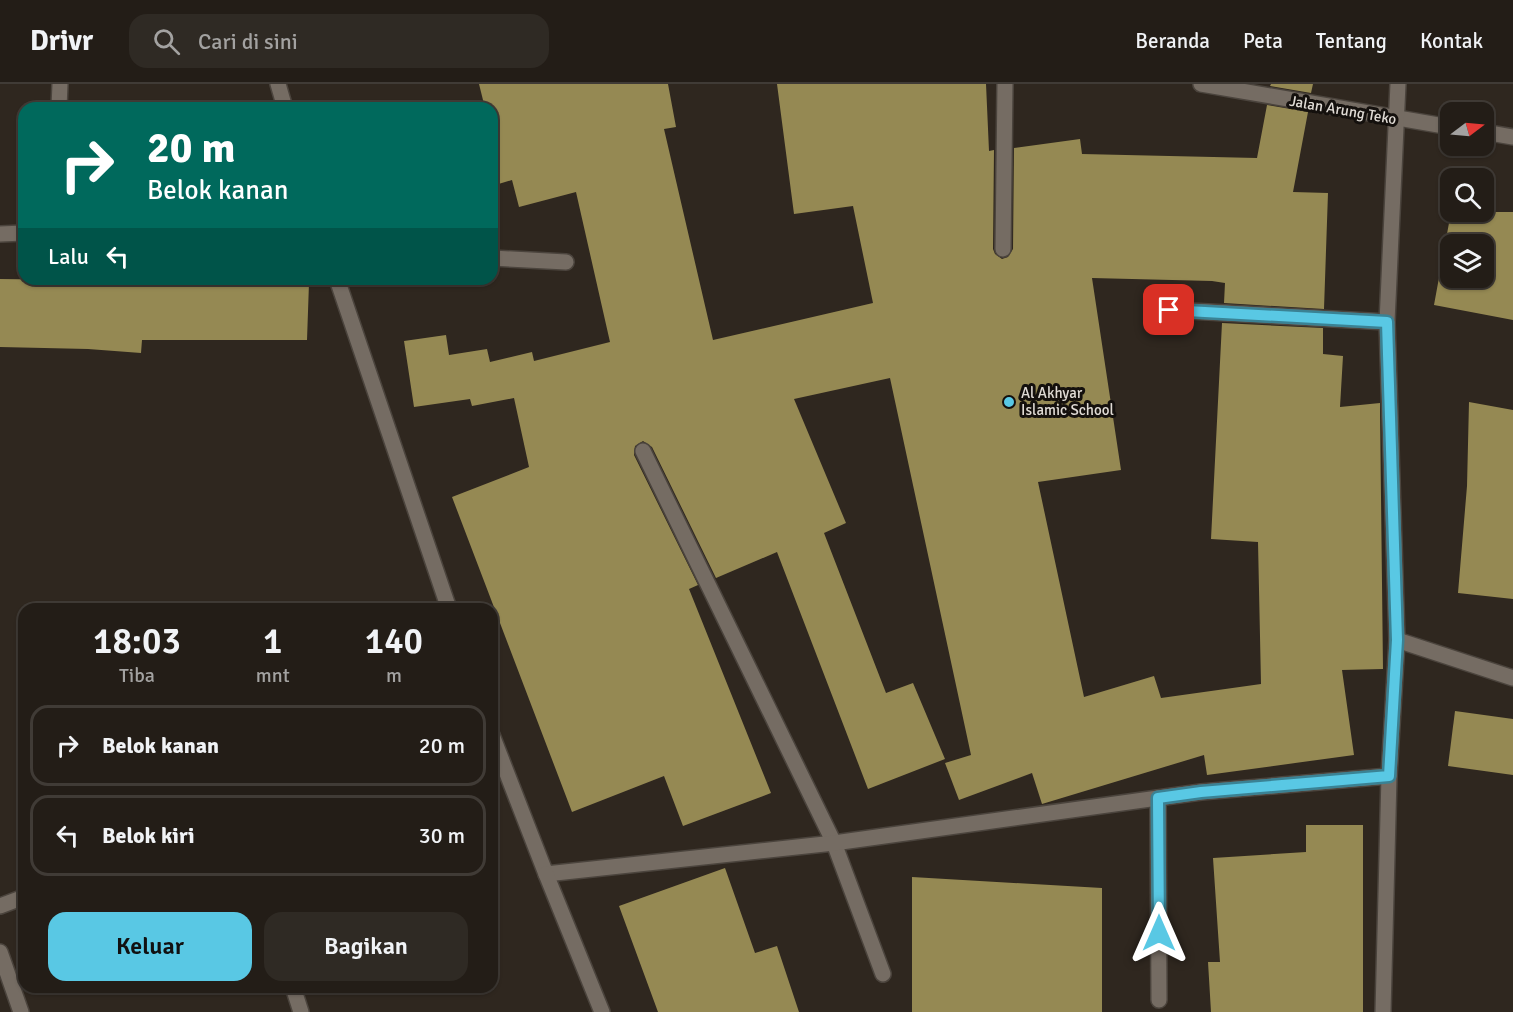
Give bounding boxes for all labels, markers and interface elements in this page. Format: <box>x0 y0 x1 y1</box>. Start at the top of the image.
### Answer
search box <box>129 14 549 68</box>
text: Drivr <box>30 24 93 58</box>
icon: search <box>150 25 183 58</box>
text: Cari di sini <box>198 28 298 55</box>
text: Beranda <box>1135 28 1210 54</box>
text: Peta <box>1243 28 1283 54</box>
text: Tentang <box>1316 28 1387 54</box>
text: Kontak <box>1420 28 1483 54</box>
street label: Jalan Arung Teko <box>1288 92 1398 128</box>
north arrow <box>1440 102 1494 156</box>
map controls <box>1440 102 1494 288</box>
text: 20 m <box>147 123 236 174</box>
icon: right <box>48 126 126 204</box>
button: search <box>1440 168 1494 222</box>
text: Belok kanan <box>147 174 288 207</box>
button: layers <box>1440 234 1494 288</box>
icon: left <box>101 240 134 273</box>
text: Lalu <box>48 243 89 270</box>
pin <box>1143 284 1194 335</box>
icon: arrive <box>1152 293 1185 326</box>
place label: Al Akhyar Islamic School <box>1021 384 1114 419</box>
marker: Al Akhyar Islamic School <box>1002 395 1016 409</box>
text: 18:03 <box>93 619 181 664</box>
text: 1 <box>263 619 283 664</box>
text: 140 <box>365 619 423 664</box>
text: Tiba <box>119 663 155 688</box>
text: mnt <box>256 663 290 688</box>
text: m <box>386 663 402 688</box>
icon: right <box>51 729 84 762</box>
text: Belok kanan <box>102 732 219 759</box>
text: 20 m <box>419 732 465 759</box>
icon: left <box>51 819 84 852</box>
text: Belok kiri <box>102 822 195 849</box>
text: 30 m <box>419 822 465 849</box>
position arrow <box>1127 901 1191 965</box>
button: Keluar <box>48 912 252 981</box>
button: Bagikan <box>264 912 468 981</box>

